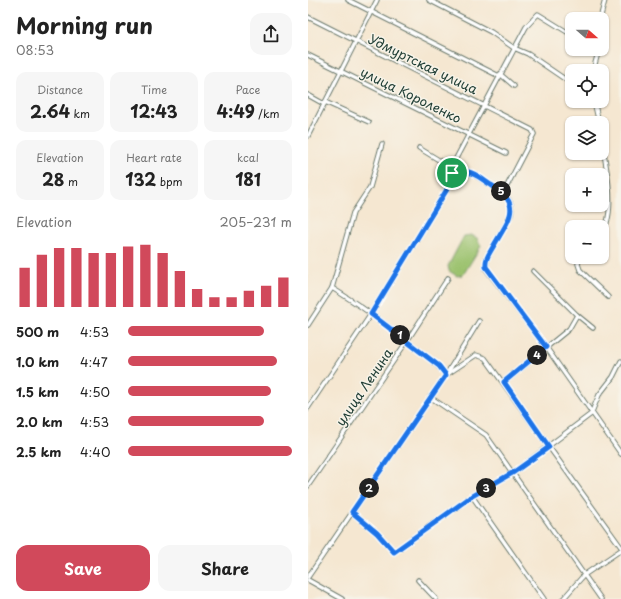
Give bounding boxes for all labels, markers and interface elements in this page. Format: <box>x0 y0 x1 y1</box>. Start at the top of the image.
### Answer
text: Morning run <box>16 8 153 41</box>
north arrow <box>565 12 609 56</box>
map controls <box>565 12 609 264</box>
button: share <box>250 13 292 55</box>
street label: Удмуртская улица <box>365 29 482 99</box>
text: 08:53 <box>16 40 54 59</box>
street label: улица Короленко <box>357 62 465 127</box>
button: locate <box>565 64 609 108</box>
text: Distance <box>37 81 83 98</box>
text: Time <box>141 81 167 98</box>
text: Pace <box>236 81 260 98</box>
text: 2.64 <box>30 98 70 124</box>
text: 12:43 <box>130 98 178 124</box>
text: 4:49 <box>217 98 255 124</box>
text: km <box>70 105 90 122</box>
text: /km <box>255 105 279 122</box>
button: layers <box>565 116 609 160</box>
text: Elevation <box>36 149 84 166</box>
text: Heart rate <box>126 149 182 166</box>
text: kcal <box>237 149 259 166</box>
pin <box>435 156 469 190</box>
icon: arrive <box>441 162 463 184</box>
text: 28 <box>42 166 65 192</box>
text: 132 <box>125 166 156 192</box>
text: 181 <box>235 166 261 192</box>
button: + <box>565 168 609 212</box>
text: m <box>65 173 78 190</box>
text: bpm <box>156 173 183 190</box>
pin: 5 <box>491 181 511 201</box>
text: 5 <box>497 182 505 199</box>
text: Elevation <box>16 212 72 231</box>
text: 205–231 m <box>219 212 292 231</box>
button: − <box>565 220 609 264</box>
text: 500 m <box>16 322 59 341</box>
text: 4:53 <box>80 322 109 341</box>
pin: 1 <box>390 325 410 345</box>
text: 1 <box>397 326 403 343</box>
street label: улица Ленина <box>330 343 397 429</box>
pin: 4 <box>527 345 547 365</box>
text: 4 <box>533 346 541 363</box>
text: 1.0 km <box>16 352 59 371</box>
text: 4:47 <box>80 352 108 371</box>
text: 1.5 km <box>16 382 59 401</box>
text: 4:50 <box>80 382 110 401</box>
text: 2.0 km <box>16 412 63 431</box>
text: 4:53 <box>80 412 109 431</box>
text: 2.5 km <box>16 442 61 461</box>
text: 4:40 <box>80 442 110 461</box>
pin: 2 <box>359 478 379 498</box>
pin: 3 <box>476 478 496 498</box>
text: 2 <box>365 479 373 496</box>
text: 3 <box>482 479 490 496</box>
button: Save <box>16 545 150 591</box>
button: Share <box>158 545 292 591</box>

